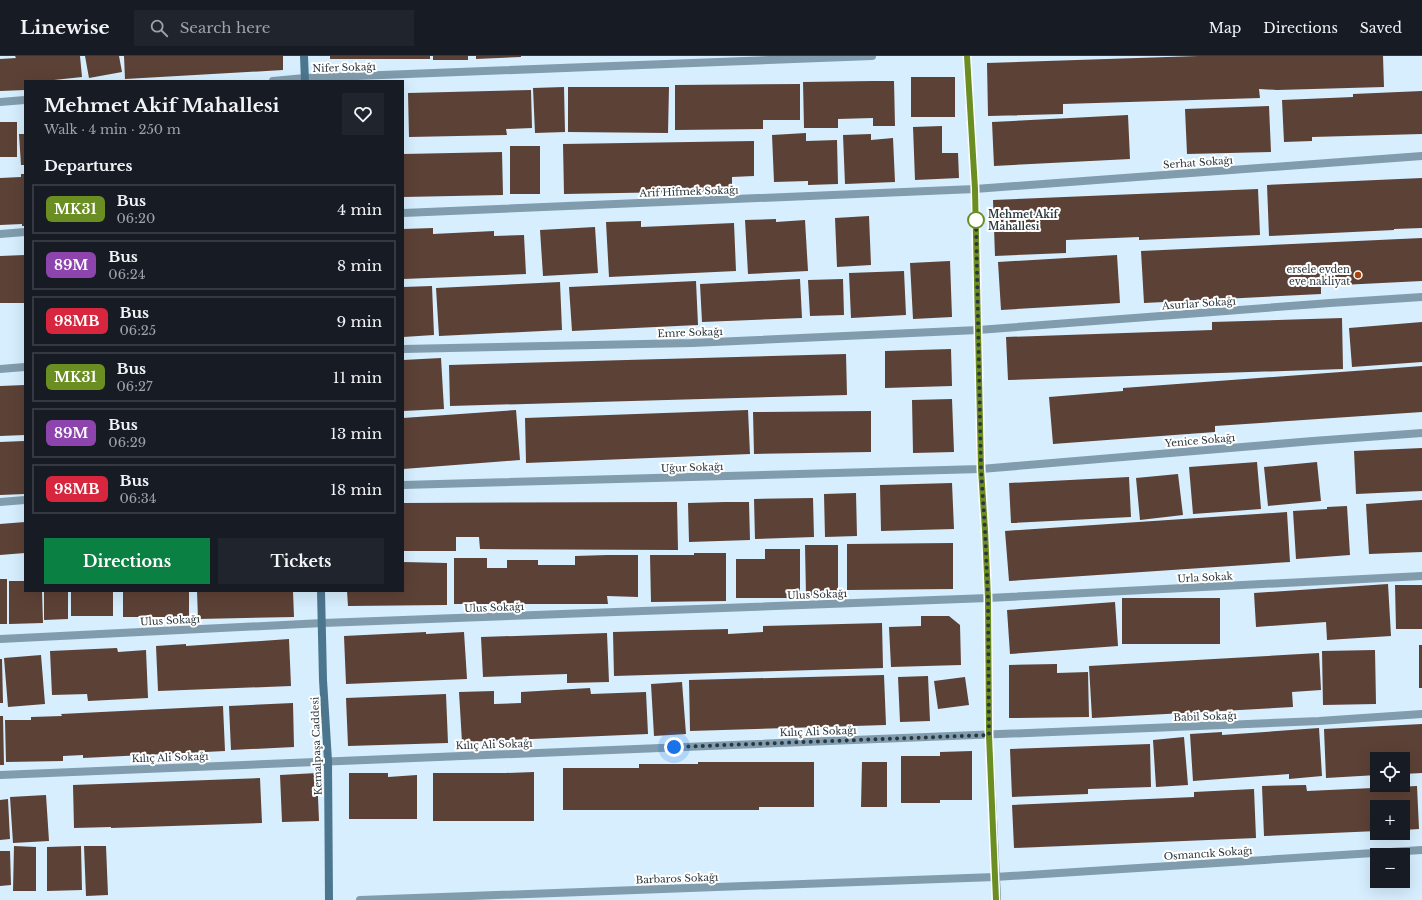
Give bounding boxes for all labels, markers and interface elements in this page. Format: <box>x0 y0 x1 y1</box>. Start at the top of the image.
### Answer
search box <box>134 10 414 46</box>
text: Linewise <box>20 16 110 39</box>
icon: search <box>148 17 170 39</box>
text: Search here <box>180 18 270 37</box>
text: Map <box>1209 19 1241 37</box>
text: Directions <box>1263 19 1338 37</box>
text: Saved <box>1360 19 1402 37</box>
street label: Nifer Sokağı <box>312 60 377 75</box>
button: heart <box>342 93 384 135</box>
text: Mehmet Akif Mahallesi <box>44 94 279 117</box>
text: Walk · 4 min · 250 m <box>44 121 181 138</box>
street label: Serhat Sokağı <box>1163 154 1234 171</box>
text: Departures <box>44 156 133 175</box>
street label: Arif Hifmek Sokağı <box>638 183 739 200</box>
text: Bus <box>117 191 146 210</box>
text: MK31 <box>54 200 97 218</box>
text: 4 min <box>337 200 382 219</box>
place label: Mehmet Akif Mahallesi <box>988 208 1060 233</box>
text: 06:20 <box>117 210 155 227</box>
marker: Mehmet Akif Mahallesi <box>967 211 985 229</box>
text: Bus <box>108 247 138 266</box>
text: 89M <box>54 256 88 274</box>
text: 8 min <box>337 256 382 275</box>
place label: ersele evden eve nakliyat <box>1287 263 1350 288</box>
text: 06:24 <box>108 266 145 283</box>
marker: ersele evden eve nakliyat <box>1353 270 1363 280</box>
street label: Asurlar Sokağı <box>1161 294 1237 313</box>
text: Bus <box>120 303 149 322</box>
text: 98MB <box>54 312 100 330</box>
text: 9 min <box>337 312 382 331</box>
text: 06:25 <box>120 322 156 339</box>
street label: Emre Sokağı <box>657 325 723 340</box>
text: Bus <box>117 359 146 378</box>
text: MK31 <box>54 368 97 386</box>
text: 11 min <box>333 368 382 387</box>
text: 06:27 <box>117 378 152 395</box>
text: Bus <box>108 415 138 434</box>
text: 89M <box>54 424 88 442</box>
text: 13 min <box>330 424 382 443</box>
street label: Yenice Sokağı <box>1163 431 1236 450</box>
text: 06:29 <box>108 434 146 451</box>
street label: Uğur Sokağı <box>661 460 724 475</box>
text: Bus <box>120 471 149 490</box>
text: 98MB <box>54 480 100 498</box>
text: 18 min <box>330 480 382 499</box>
text: 06:34 <box>120 490 156 507</box>
button: Directions <box>44 538 210 584</box>
button: Tickets <box>218 538 384 584</box>
street label: Urla Sokak <box>1177 570 1234 585</box>
street label: Ulus Sokağı <box>787 587 848 602</box>
street label: Ulus Sokağı <box>464 600 525 615</box>
street label: Ulus Sokağı <box>140 612 201 629</box>
street label: Kemalpaşa Caddesi <box>308 696 325 796</box>
street label: Babil Sokağı <box>1173 709 1237 724</box>
street label: Kılıç Ali Sokağı <box>779 724 857 739</box>
street label: Kılıç Ali Sokağı <box>455 737 533 752</box>
your location <box>664 737 684 757</box>
street label: Kılıç Ali Sokağı <box>131 750 209 765</box>
map controls <box>1370 752 1410 888</box>
button: locate <box>1370 752 1410 792</box>
button: + <box>1370 800 1410 840</box>
street label: Osmancık Sokağı <box>1163 844 1253 863</box>
button: − <box>1370 848 1410 888</box>
street label: Barbaros Sokağı <box>635 871 719 886</box>

